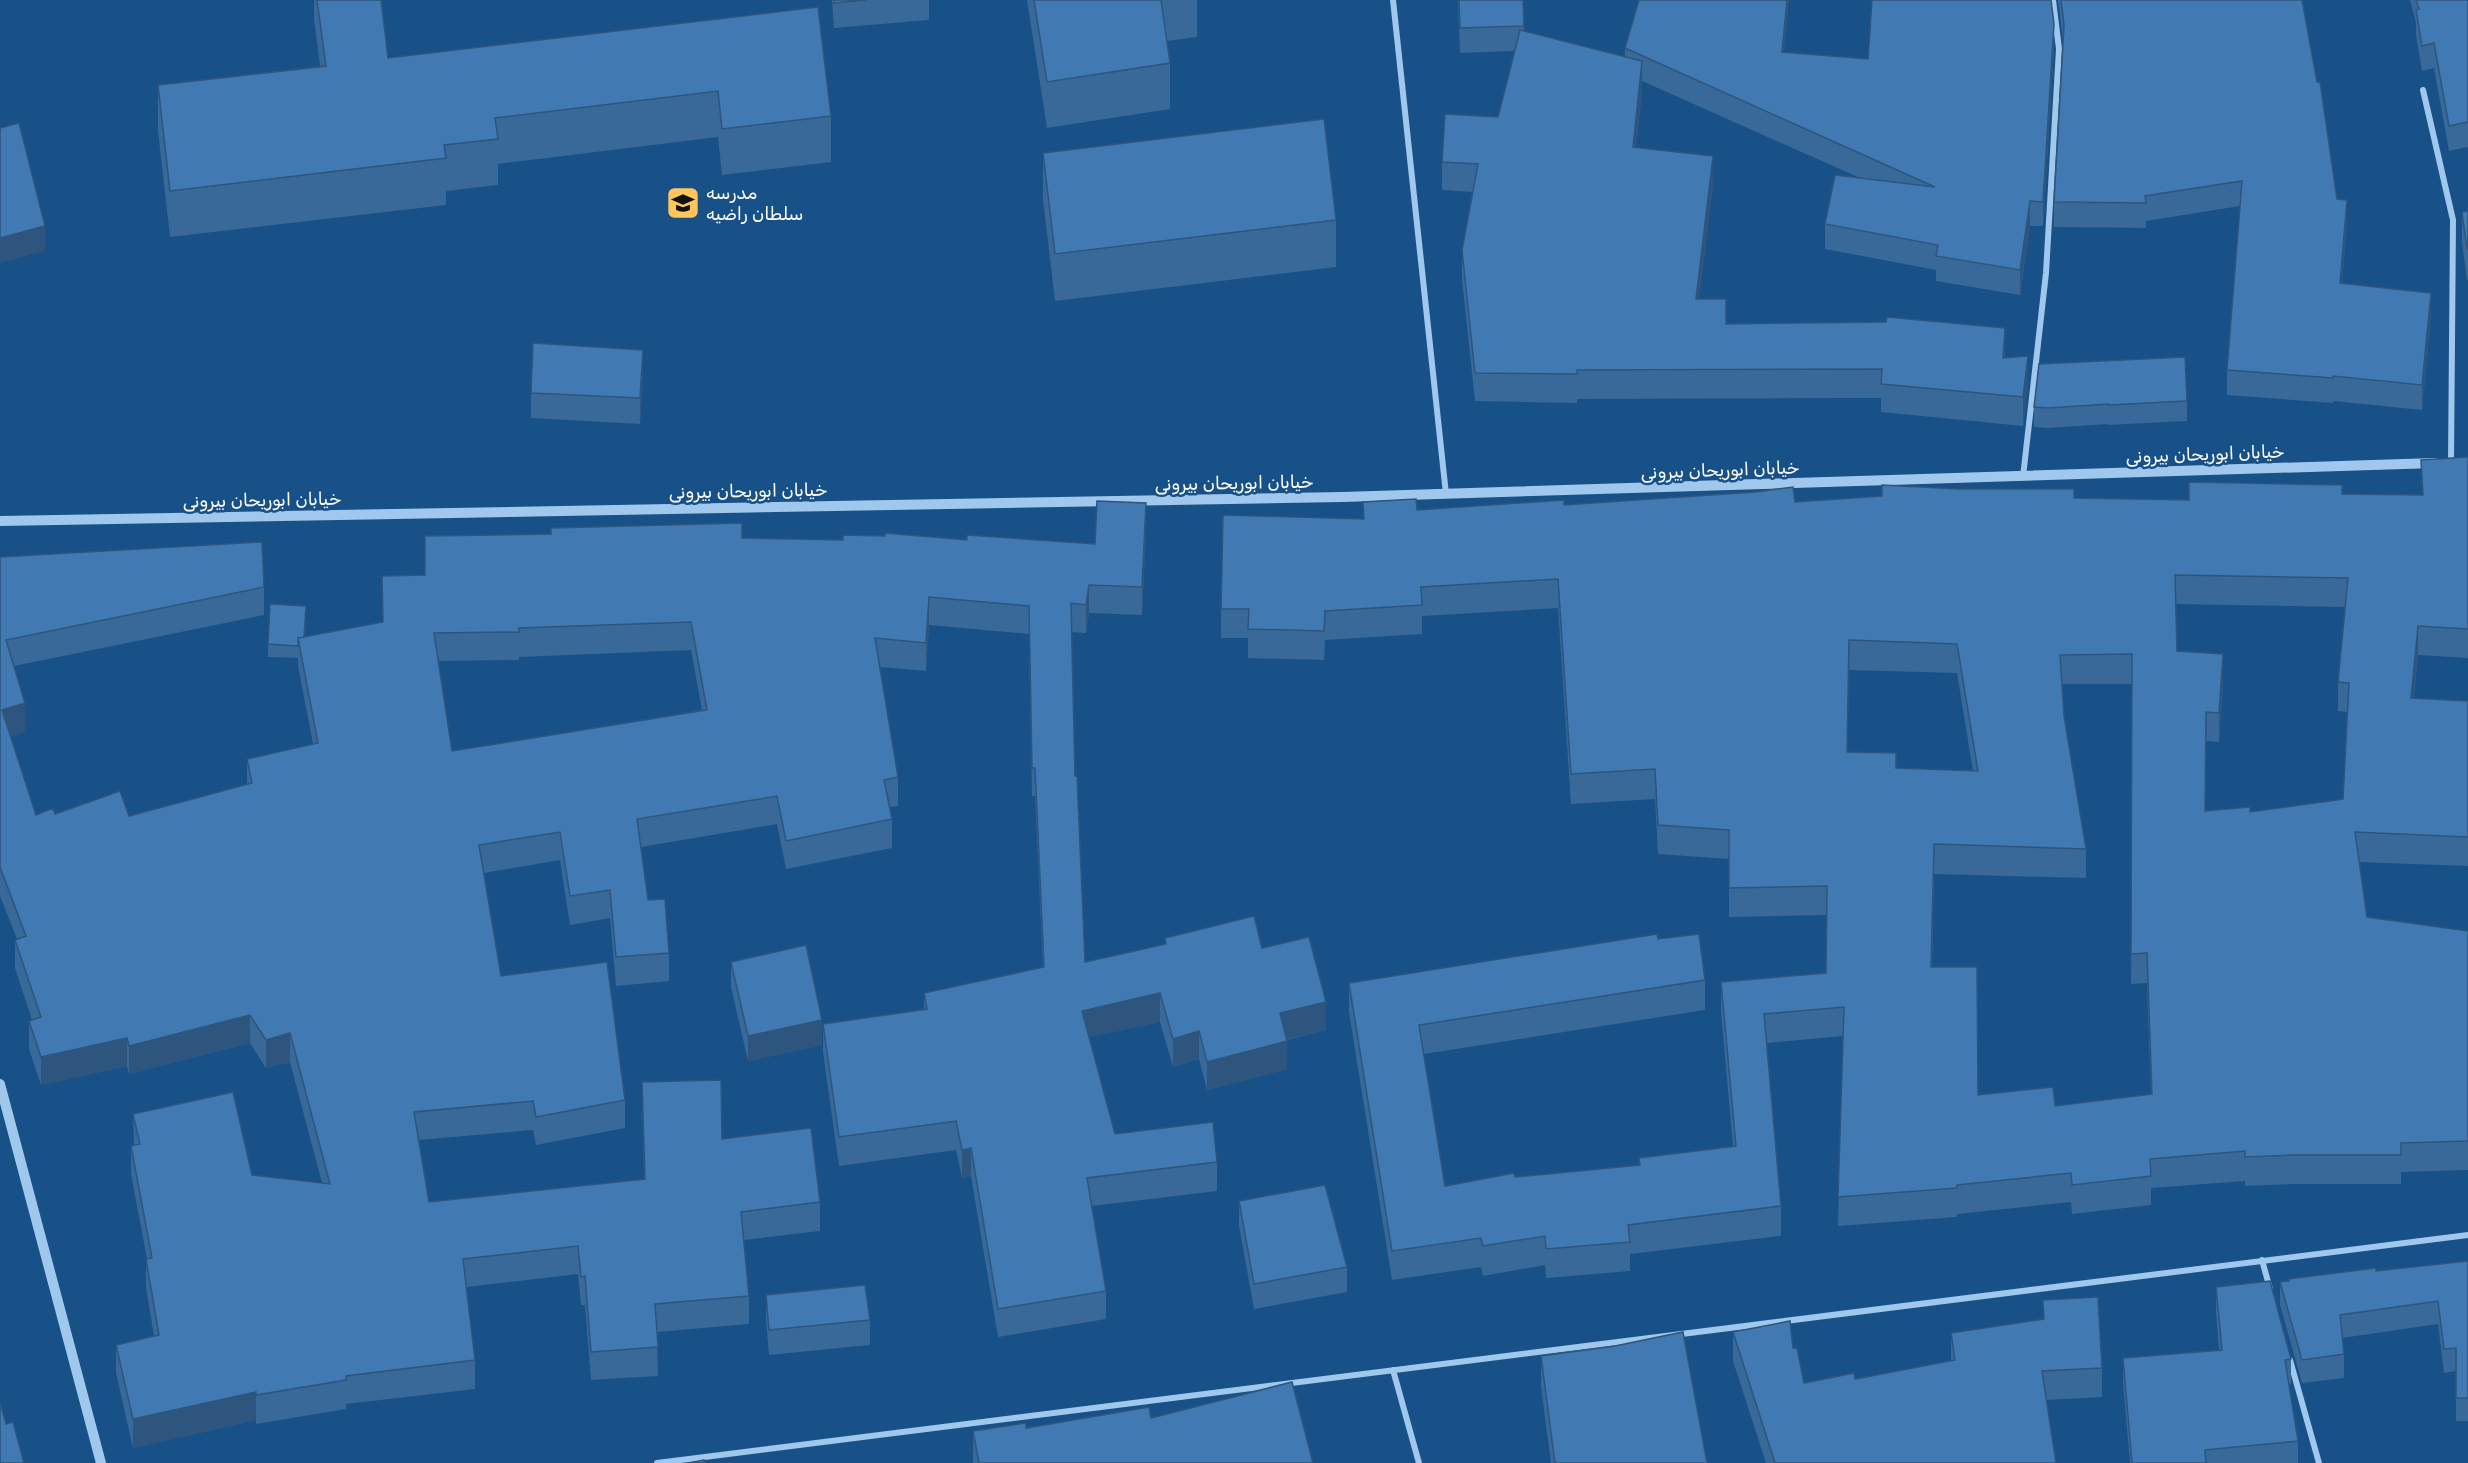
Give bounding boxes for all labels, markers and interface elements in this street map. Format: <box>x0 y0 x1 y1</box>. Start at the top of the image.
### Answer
place label: مدرسه سلطان راضیه <box>706 182 803 225</box>
school or university icon: مدرسه سلطان راضیه <box>665 185 701 221</box>
street label: خیابان ابوریحان بیرونی <box>2125 440 2285 468</box>
street label: خیابان ابوریحان بیرونی <box>1640 456 1800 484</box>
street label: خیابان ابوریحان بیرونی <box>1154 471 1314 495</box>
street label: خیابان ابوریحان بیرونی <box>668 479 828 503</box>
street label: خیابان ابوریحان بیرونی <box>182 488 342 512</box>

